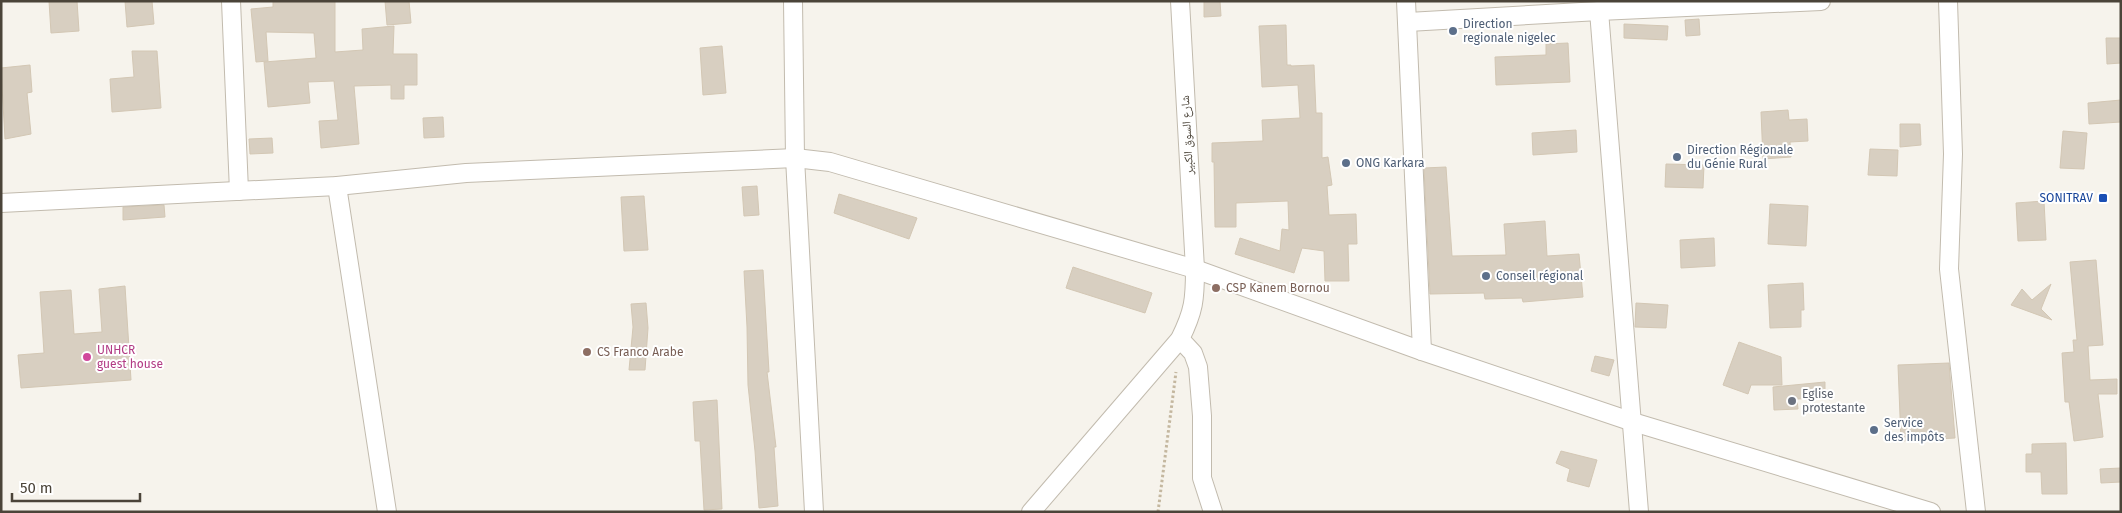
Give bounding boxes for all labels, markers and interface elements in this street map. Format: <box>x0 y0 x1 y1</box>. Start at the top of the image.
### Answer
place label: Direction regionale nigelec <box>1463 17 1556 45</box>
marker: Direction regionale nigelec <box>1447 25 1459 37</box>
street label: شارع السوق الكبير <box>1178 95 1197 176</box>
place label: Direction Régionale du Génie Rural <box>1687 143 1793 171</box>
marker: Direction Régionale du Génie Rural <box>1671 151 1683 163</box>
place label: ONG Karkara <box>1356 156 1425 170</box>
marker: ONG Karkara <box>1340 157 1352 169</box>
place label: SONITRAV <box>2040 191 2093 205</box>
marker: SONITRAV <box>2097 192 2109 204</box>
place label: Conseil régional <box>1496 269 1584 283</box>
marker: Conseil régional <box>1480 270 1492 282</box>
place label: CSP Kanem Bornou <box>1226 281 1330 295</box>
marker: CSP Kanem Bornou <box>1210 282 1222 294</box>
place label: UNHCR guest house <box>97 343 163 371</box>
place label: CS Franco Arabe <box>597 345 684 359</box>
marker: CS Franco Arabe <box>581 346 593 358</box>
marker: UNHCR guest house <box>81 351 93 363</box>
place label: Eglise protestante <box>1802 387 1865 415</box>
marker: Eglise protestante <box>1786 395 1798 407</box>
place label: Service des impôts <box>1884 416 1945 444</box>
marker: Service des impôts <box>1868 424 1880 436</box>
scale bar <box>12 470 140 502</box>
text: 50 m <box>20 479 53 497</box>

